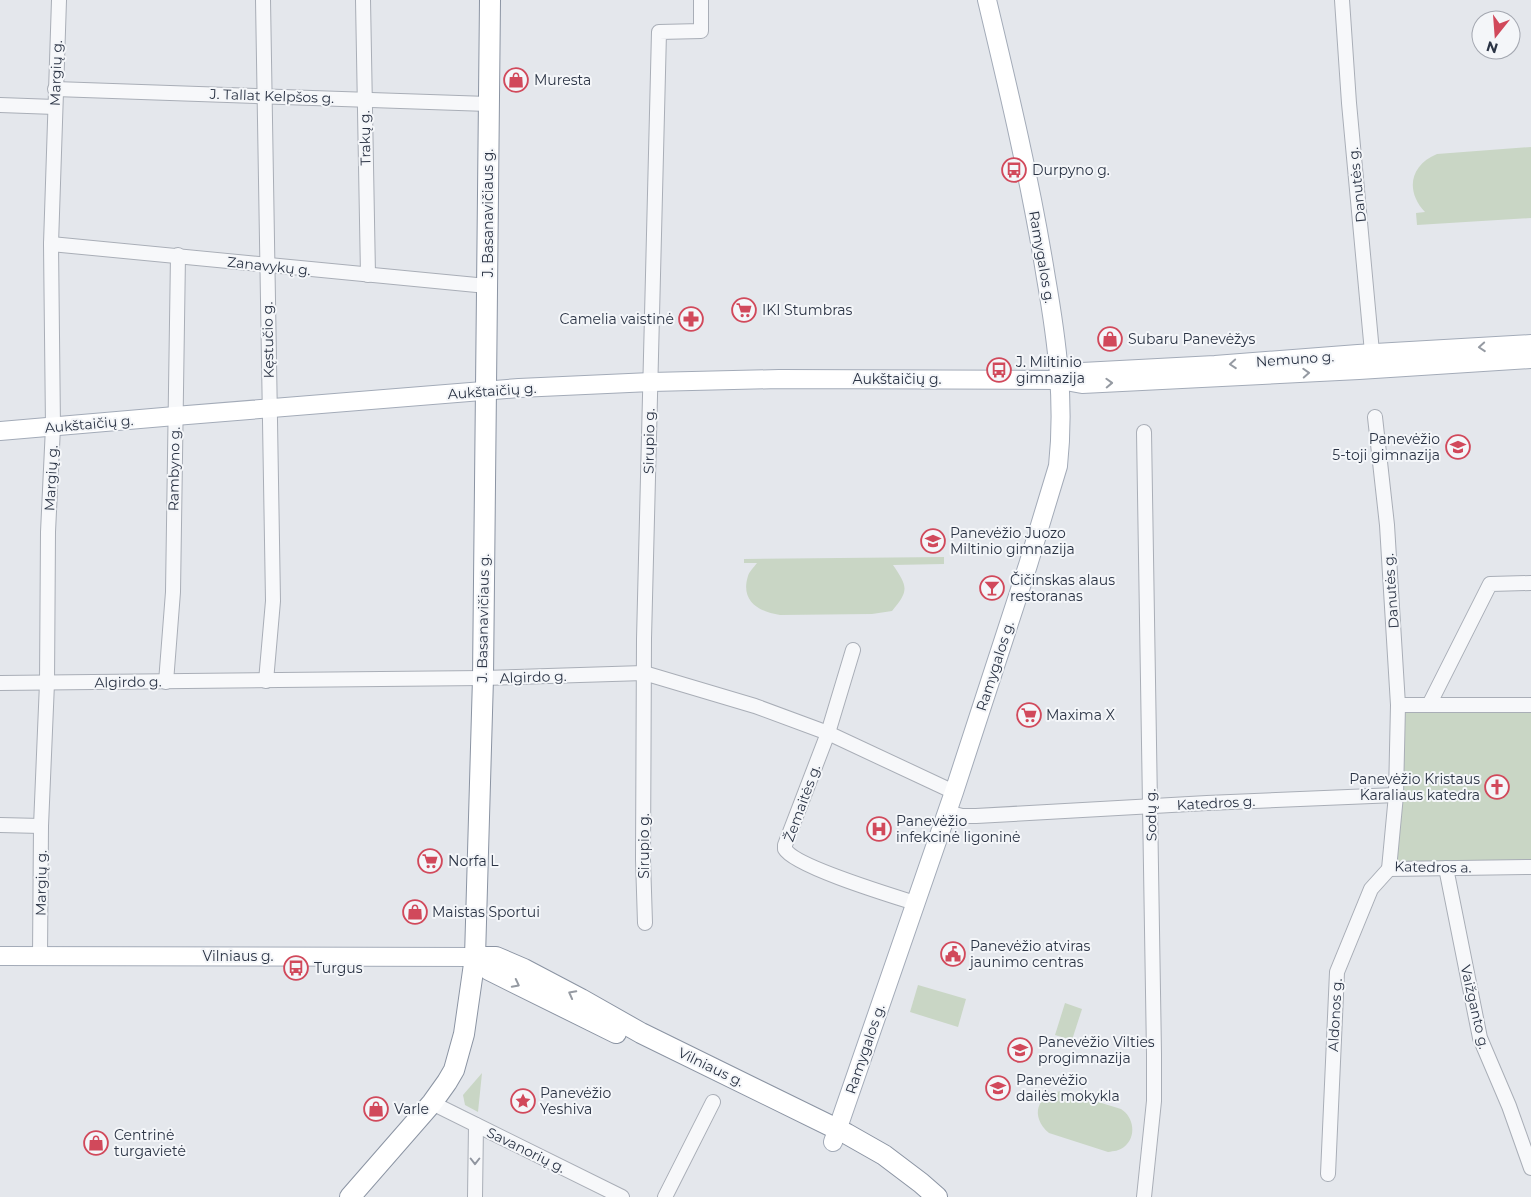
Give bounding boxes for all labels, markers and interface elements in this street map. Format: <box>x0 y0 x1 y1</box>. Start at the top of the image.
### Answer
north arrow <box>1471 10 1521 60</box>
text: N <box>1484 37 1500 58</box>
street label: Margių g. <box>46 40 66 106</box>
shop icon: Muresta <box>503 67 529 93</box>
place label: Muresta <box>534 71 591 89</box>
street label: J. Tallat Kelpšos g. <box>208 85 335 107</box>
street label: Trakų g. <box>356 110 374 166</box>
street label: Danutės g. <box>1344 146 1370 224</box>
street label: J. Basanavičiaus g. <box>479 149 497 278</box>
bus stop icon: Durpyno g. <box>1001 157 1027 183</box>
place label: Durpyno g. <box>1032 161 1110 179</box>
street label: Ramygalos g. <box>1025 209 1059 305</box>
street label: Zanavykų g. <box>226 253 312 279</box>
supermarket icon: IKI Stumbras <box>731 297 757 323</box>
place label: IKI Stumbras <box>762 301 852 319</box>
street label: Kęstučio g. <box>258 302 278 378</box>
pharmacy icon: Camelia vaistinė <box>678 306 704 332</box>
place label: Camelia vaistinė <box>560 310 674 328</box>
shop icon: Subaru Panevėžys <box>1097 326 1123 352</box>
place label: Subaru Panevėžys <box>1128 330 1255 348</box>
one-way arrow <box>1478 341 1486 352</box>
street label: Nemuno g. <box>1255 347 1335 371</box>
place label: J. Miltinio gimnazija <box>1015 353 1085 387</box>
bus stop icon: J. Miltinio gimnazija <box>986 357 1012 383</box>
one-way arrow <box>1229 358 1237 369</box>
one-way arrow <box>1302 367 1310 378</box>
street label: Aukštaičių g. <box>853 370 941 388</box>
one-way arrow <box>1105 378 1113 389</box>
street label: Aukštaičių g. <box>447 379 537 403</box>
street label: Sirupio g. <box>639 408 659 474</box>
street label: Aukštaičių g. <box>44 411 134 437</box>
street label: Rambyno g. <box>164 427 184 511</box>
place label: Panevėžio 5-toji gimnazija <box>1332 430 1440 464</box>
school or university icon: Panevėžio 5-toji gimnazija <box>1445 434 1471 460</box>
street label: Margių g. <box>40 445 62 511</box>
place label: Panevėžio Juozo Miltinio gimnazija <box>950 524 1075 558</box>
school or university icon: Panevėžio Juozo Miltinio gimnazija <box>920 528 946 554</box>
street label: Danutės g. <box>1379 553 1403 629</box>
street label: J. Basanavičiaus g. <box>473 554 493 683</box>
place label: Čičinskas alaus restoranas <box>1010 571 1115 605</box>
bar icon: Čičinskas alaus restoranas <box>979 575 1005 601</box>
street label: Ramygalos g. <box>972 619 1018 713</box>
street label: Algirdo g. <box>499 667 567 687</box>
street label: Algirdo g. <box>94 672 162 692</box>
supermarket icon: Maxima X <box>1016 702 1042 728</box>
place label: Maxima X <box>1046 706 1115 724</box>
street label: Žemaitės g. <box>780 762 824 844</box>
place label: Panevėžio Kristaus Karaliaus katedra <box>1349 770 1480 804</box>
church icon: Panevėžio Kristaus Karaliaus katedra <box>1484 774 1510 800</box>
street label: Sodų g. <box>1142 789 1160 841</box>
street label: Katedros g. <box>1176 792 1256 814</box>
place label: Panevėžio infekcinė ligoninė <box>896 812 1021 846</box>
street label: Sirupio g. <box>635 813 653 879</box>
hospital icon: Panevėžio infekcinė ligoninė <box>866 816 892 842</box>
supermarket icon: Norfa L <box>417 848 443 874</box>
street label: Margių g. <box>31 850 51 916</box>
place label: Norfa L <box>448 852 499 870</box>
street label: Katedros a. <box>1394 857 1472 877</box>
shop icon: Maistas Sportui <box>402 899 428 925</box>
place label: Maistas Sportui <box>432 903 540 921</box>
place label: Panevėžio atviras jaunimo centras <box>968 937 1090 971</box>
public building icon: Panevėžio atviras jaunimo centras <box>940 941 966 967</box>
street label: Vilniaus g. <box>202 947 274 965</box>
bus stop icon: Turgus <box>283 955 309 981</box>
place label: Turgus <box>314 959 363 977</box>
street label: Vaižganto g. <box>1457 963 1493 1051</box>
one-way arrow <box>511 977 520 988</box>
street label: Aldonos g. <box>1324 978 1346 1052</box>
one-way arrow <box>568 990 577 1000</box>
street label: Ramygalos g. <box>841 1002 889 1096</box>
place label: Panevėžio Vilties progimnazija <box>1038 1033 1155 1067</box>
school or university icon: Panevėžio Vilties progimnazija <box>1007 1037 1033 1063</box>
street label: Vilniaus g. <box>675 1043 747 1091</box>
place label: Panevėžio dailės mokykla <box>1016 1071 1120 1105</box>
school or university icon: Panevėžio dailės mokykla <box>985 1075 1011 1101</box>
place label: Panevėžio Yeshiva <box>540 1084 612 1118</box>
place icon: Panevėžio Yeshiva <box>510 1088 536 1114</box>
shop icon: Varle <box>363 1096 389 1122</box>
place label: Varle <box>394 1100 429 1118</box>
street label: Savanorių g. <box>484 1123 568 1177</box>
place label: Centrinė turgavietė <box>114 1126 186 1160</box>
shop icon: Centrinė turgavietė <box>83 1130 109 1156</box>
one-way arrow <box>470 1158 480 1165</box>

